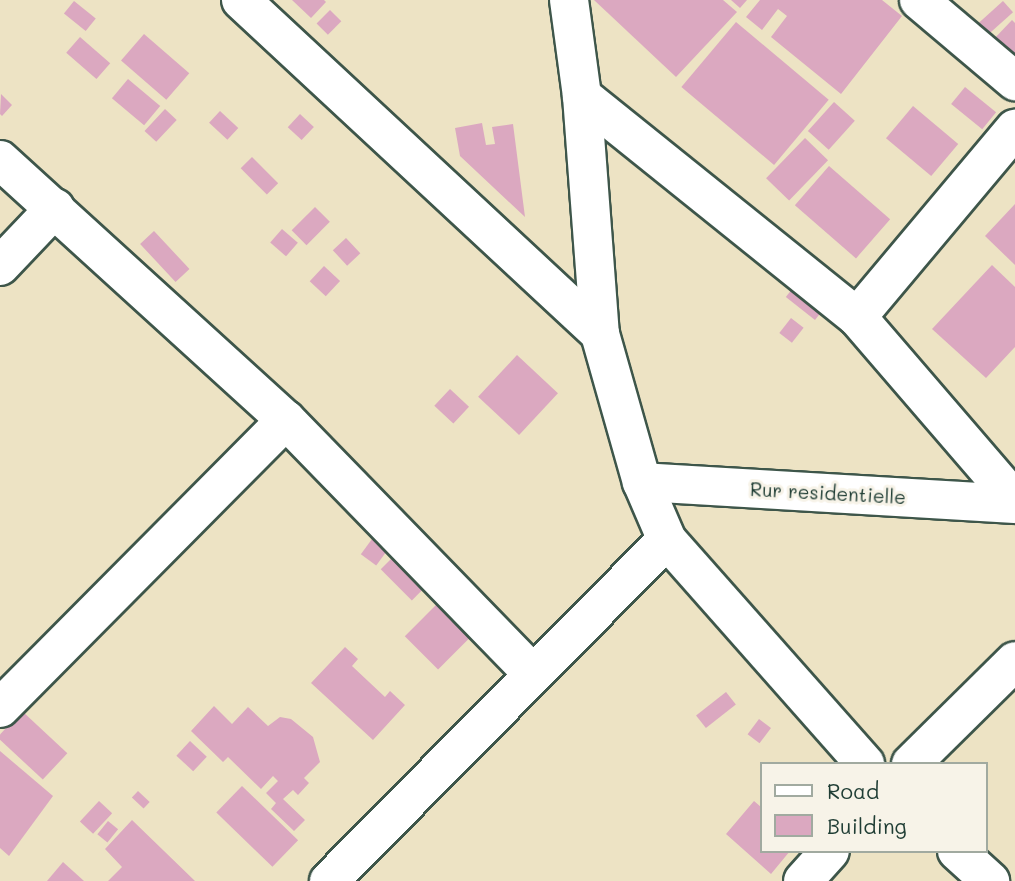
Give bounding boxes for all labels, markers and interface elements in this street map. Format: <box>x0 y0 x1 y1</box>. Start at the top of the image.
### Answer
street label: Rur residentielle <box>749 478 907 508</box>
legend <box>760 762 987 853</box>
text: Road <box>827 777 879 804</box>
text: Building <box>827 812 907 839</box>

